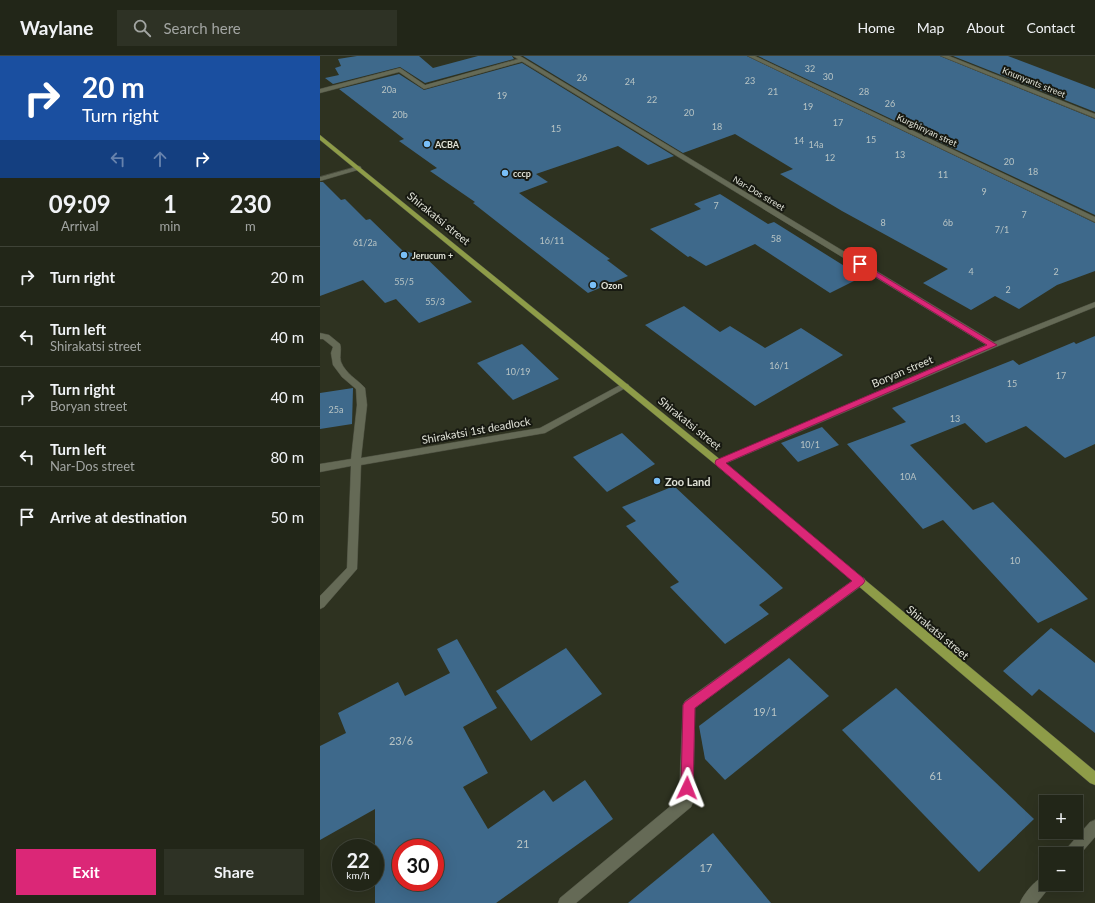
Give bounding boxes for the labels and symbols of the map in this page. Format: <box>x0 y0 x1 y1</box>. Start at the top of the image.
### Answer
house number: 32 <box>805 63 815 74</box>
street label: Knunyants street <box>1001 64 1068 100</box>
house number: 30 <box>823 71 833 82</box>
house number: 26 <box>577 72 587 83</box>
house number: 23 <box>745 75 755 86</box>
house number: 24 <box>625 76 635 87</box>
house number: 20a <box>382 84 396 95</box>
house number: 21 <box>768 86 778 97</box>
house number: 28 <box>859 86 869 97</box>
house number: 19 <box>497 90 507 101</box>
house number: 22 <box>647 94 657 105</box>
house number: 26 <box>885 98 895 109</box>
house number: 19 <box>803 101 813 112</box>
house number: 20 <box>684 107 694 118</box>
house number: 20b <box>392 109 408 120</box>
street label: Kurghinyan stret <box>895 111 960 149</box>
house number: 17 <box>833 117 843 128</box>
house number: 18 <box>712 121 722 132</box>
house number: 15 <box>551 123 561 134</box>
house number: 15 <box>866 134 876 145</box>
house number: 14 <box>794 135 804 146</box>
marker: ACBA <box>422 139 432 149</box>
place label: ACBA <box>434 139 460 150</box>
house number: 14a <box>809 139 823 150</box>
house number: 13 <box>895 149 905 160</box>
house number: 12 <box>825 152 835 163</box>
house number: 20 <box>1004 156 1014 167</box>
house number: 18 <box>1028 166 1038 177</box>
marker: ссср <box>500 168 510 178</box>
place label: ссср <box>513 168 531 179</box>
house number: 11 <box>938 169 948 180</box>
street label: Nar-Dos street <box>731 173 788 213</box>
house number: 9 <box>981 186 987 197</box>
street label: Shirakatsi street <box>405 189 473 247</box>
house number: 7 <box>713 200 719 211</box>
house number: 7 <box>1021 209 1027 220</box>
house number: 8 <box>880 217 886 228</box>
house number: 6b <box>943 217 953 228</box>
house number: 7/1 <box>995 224 1009 235</box>
house number: 58 <box>771 233 781 244</box>
house number: 16/11 <box>540 235 564 246</box>
house number: 61/2a <box>353 237 377 248</box>
pin <box>843 247 877 281</box>
marker: Jerucum + <box>399 250 409 260</box>
place label: Jerucum + <box>412 250 453 261</box>
house number: 4 <box>968 266 974 277</box>
house number: 2 <box>1053 266 1059 277</box>
house number: 55/5 <box>394 276 414 287</box>
marker: Ozon <box>588 280 598 290</box>
place label: Ozon <box>601 280 622 291</box>
house number: 2 <box>1005 284 1011 295</box>
house number: 55/3 <box>425 296 445 307</box>
street label: Boryan street <box>869 352 935 390</box>
house number: 16/1 <box>769 360 789 371</box>
house number: 10/19 <box>506 366 530 377</box>
house number: 17 <box>1056 370 1066 381</box>
house number: 15 <box>1007 378 1017 389</box>
street label: Shirakatsi street <box>656 394 724 452</box>
house number: 25a <box>329 404 343 415</box>
house number: 13 <box>950 413 960 424</box>
street label: Shirakatsi 1st deadlock <box>421 414 532 446</box>
house number: 10/1 <box>800 439 820 450</box>
house number: 10A <box>900 471 917 482</box>
place label: Zoo Land <box>665 475 710 488</box>
marker: Zoo Land <box>652 476 662 486</box>
house number: 10 <box>1010 555 1020 566</box>
street label: Shirakatsi street <box>904 602 972 662</box>
house number: 19/1 <box>753 705 777 718</box>
house number: 23/6 <box>389 734 413 747</box>
position arrow <box>666 767 708 809</box>
house number: 61 <box>930 769 942 782</box>
house number: 21 <box>517 837 529 850</box>
speed limit sign: 30 <box>392 839 444 891</box>
house number: 17 <box>700 861 712 874</box>

